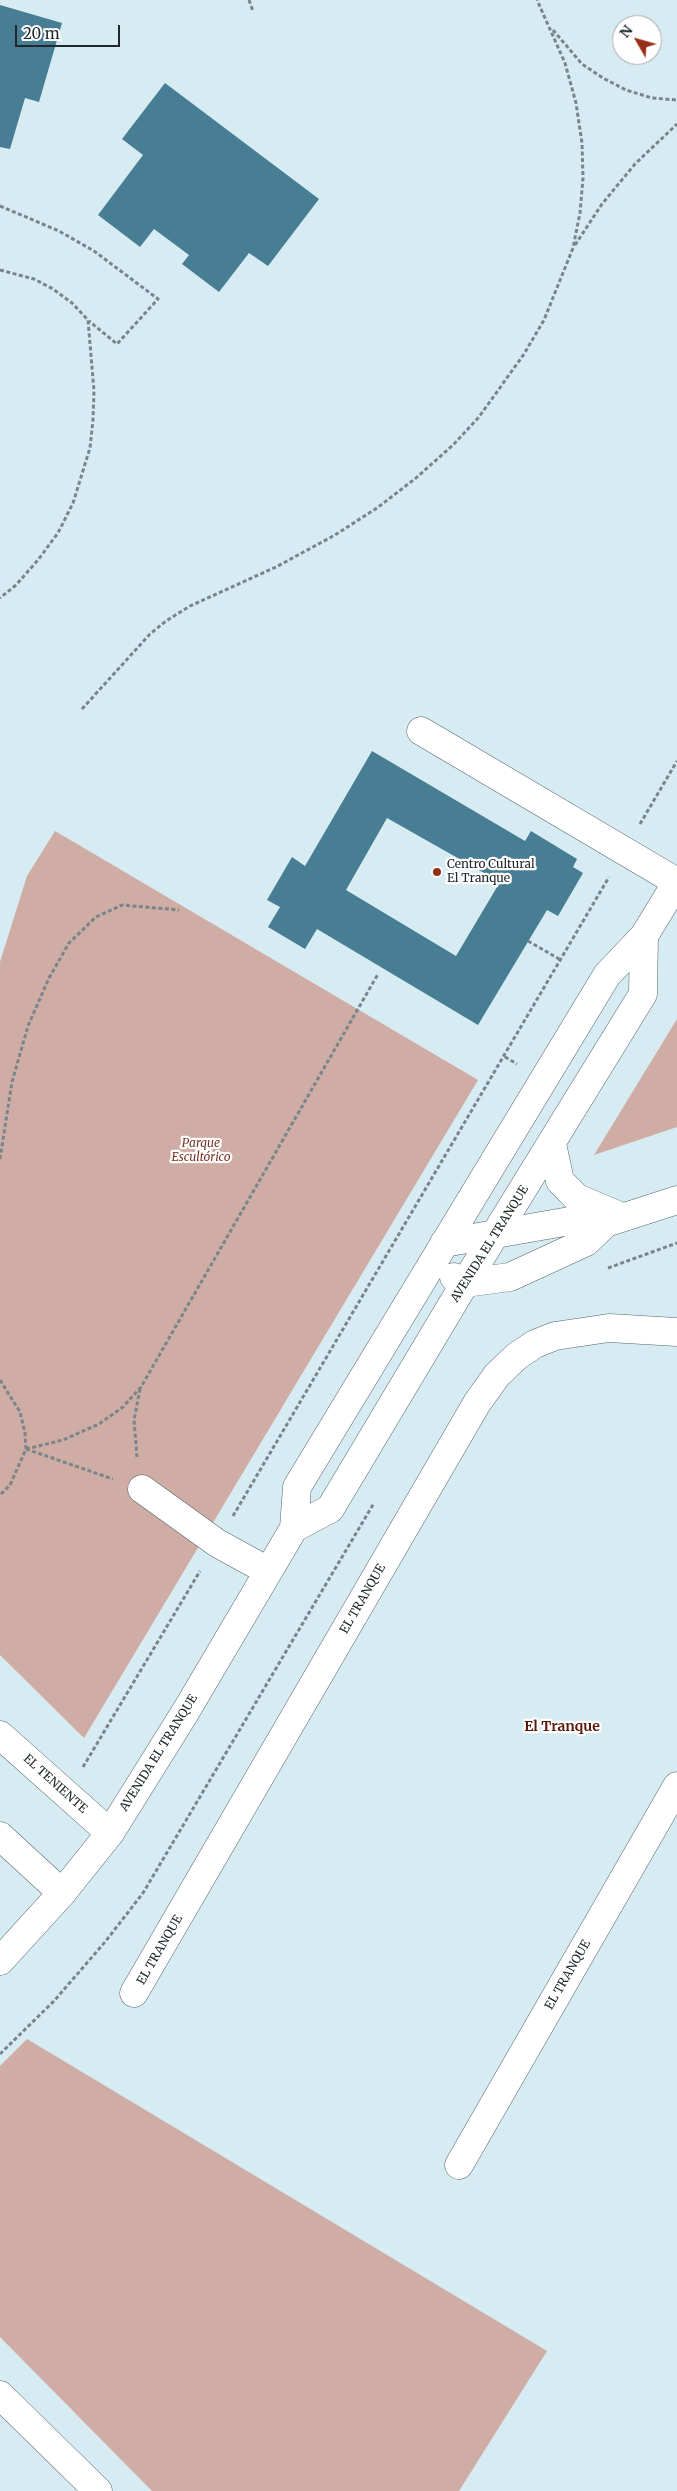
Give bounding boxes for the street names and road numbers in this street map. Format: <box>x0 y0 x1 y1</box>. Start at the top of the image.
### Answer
street label: AVENIDA EL TRANQUE <box>448 1183 532 1305</box>
street label: EL TRANQUE <box>337 1562 389 1636</box>
street label: AVENIDA EL TRANQUE <box>117 1692 201 1814</box>
street label: EL TENIENTE <box>20 1752 90 1816</box>
street label: EL TRANQUE <box>134 1913 186 1987</box>
street label: EL TRANQUE <box>542 1938 594 2012</box>

